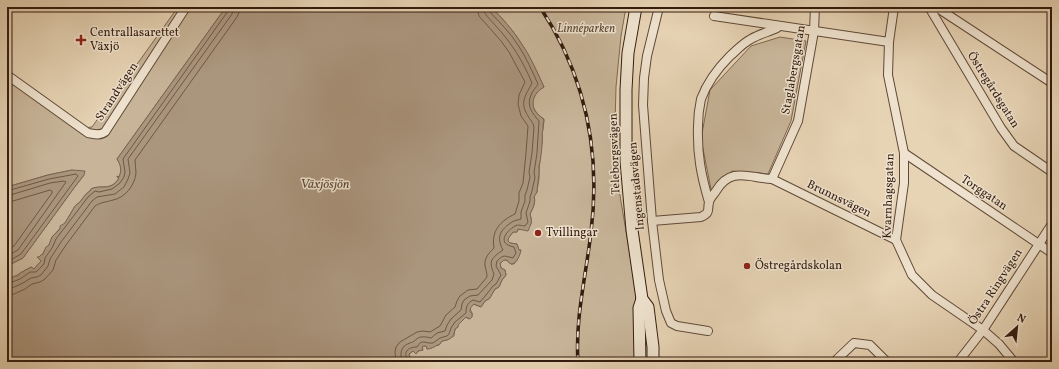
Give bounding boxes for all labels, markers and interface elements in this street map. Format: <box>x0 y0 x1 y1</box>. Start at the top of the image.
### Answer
park label: Linnéparken <box>557 21 615 37</box>
street label: Staglabergsgatan <box>778 24 810 116</box>
place label: Centrallasarettet Växjö <box>90 25 179 55</box>
marker: Centrallasarettet Växjö <box>75 34 87 46</box>
street label: Östregårdsgatan <box>963 48 1024 131</box>
street label: Strandvägen <box>92 60 142 124</box>
street label: Teleborgsvägen <box>606 113 624 195</box>
street label: Ingenstadsvägen <box>625 141 649 231</box>
street label: Kvarnhagsgatan <box>880 153 898 239</box>
street label: Torggatan <box>958 172 1010 214</box>
water label: Växjösjön <box>300 176 350 194</box>
street label: Brunnsvägen <box>804 177 874 221</box>
place label: Tvillingar <box>546 225 597 241</box>
marker: Tvillingar <box>533 228 543 238</box>
street label: Östra Ringvägen <box>965 245 1027 328</box>
place label: Östregårdskolan <box>755 257 842 274</box>
marker: Östregårdskolan <box>742 261 752 271</box>
north arrow <box>997 307 1037 347</box>
text: N <box>1014 311 1028 328</box>

